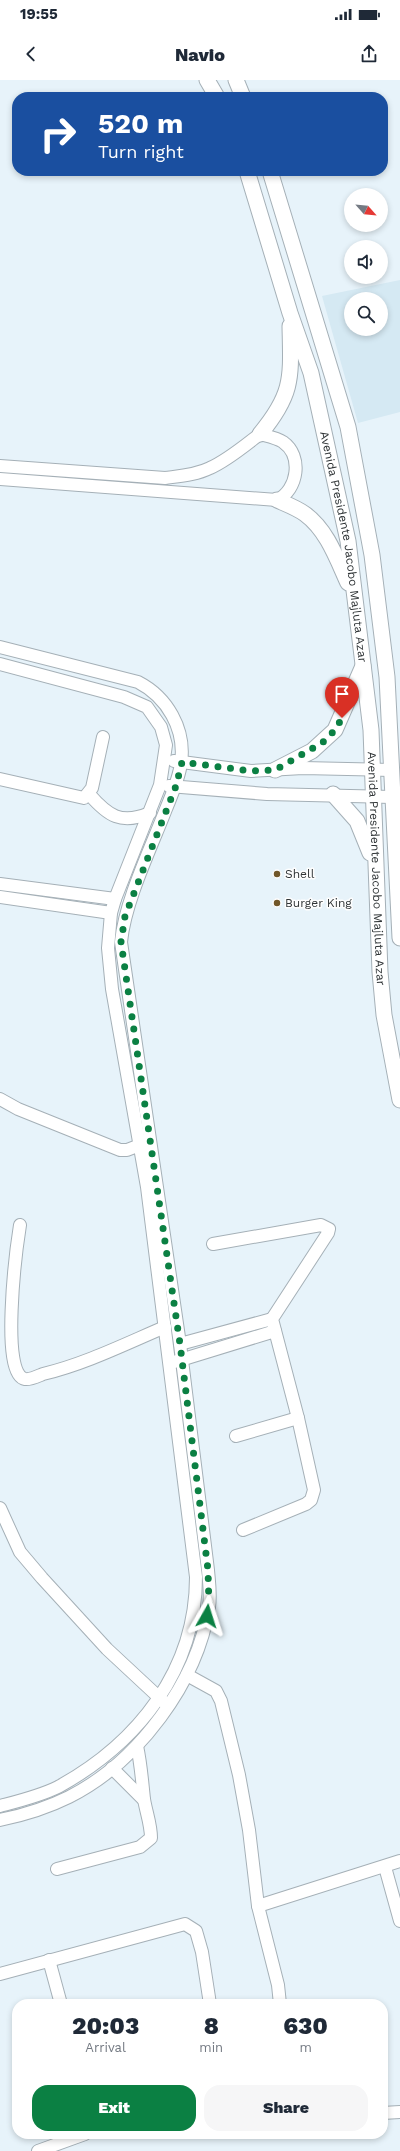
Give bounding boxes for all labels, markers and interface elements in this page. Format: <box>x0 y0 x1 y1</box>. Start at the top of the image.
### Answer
text: 19:55 <box>20 5 58 23</box>
icon: back <box>20 43 42 65</box>
icon: share <box>358 43 380 65</box>
text: Navio <box>175 44 225 65</box>
text: 520 m <box>98 107 183 140</box>
icon: right <box>32 108 84 160</box>
text: Turn right <box>98 141 184 162</box>
north arrow <box>344 188 388 232</box>
map controls <box>344 188 388 336</box>
button: sound <box>344 240 388 284</box>
button: search <box>344 292 388 336</box>
street label: Avenida Presidente Jacobo Majluta Azar <box>317 430 370 663</box>
pin <box>325 677 359 718</box>
icon: arrive <box>331 683 353 705</box>
street label: Avenida Presidente Jacobo Majluta Azar <box>365 751 388 986</box>
place label: Shell <box>285 867 315 881</box>
marker: Shell <box>272 869 282 879</box>
place label: Burger King <box>285 896 352 910</box>
marker: Burger King <box>272 898 282 908</box>
position arrow <box>186 1595 228 1637</box>
text: 20:03 <box>72 2012 139 2040</box>
text: 8 <box>204 2012 219 2040</box>
text: 630 <box>283 2012 328 2040</box>
text: Arrival <box>85 2040 126 2055</box>
text: min <box>199 2040 223 2055</box>
text: m <box>299 2040 312 2055</box>
button: Exit <box>32 2085 196 2131</box>
button: Share <box>204 2085 368 2131</box>

